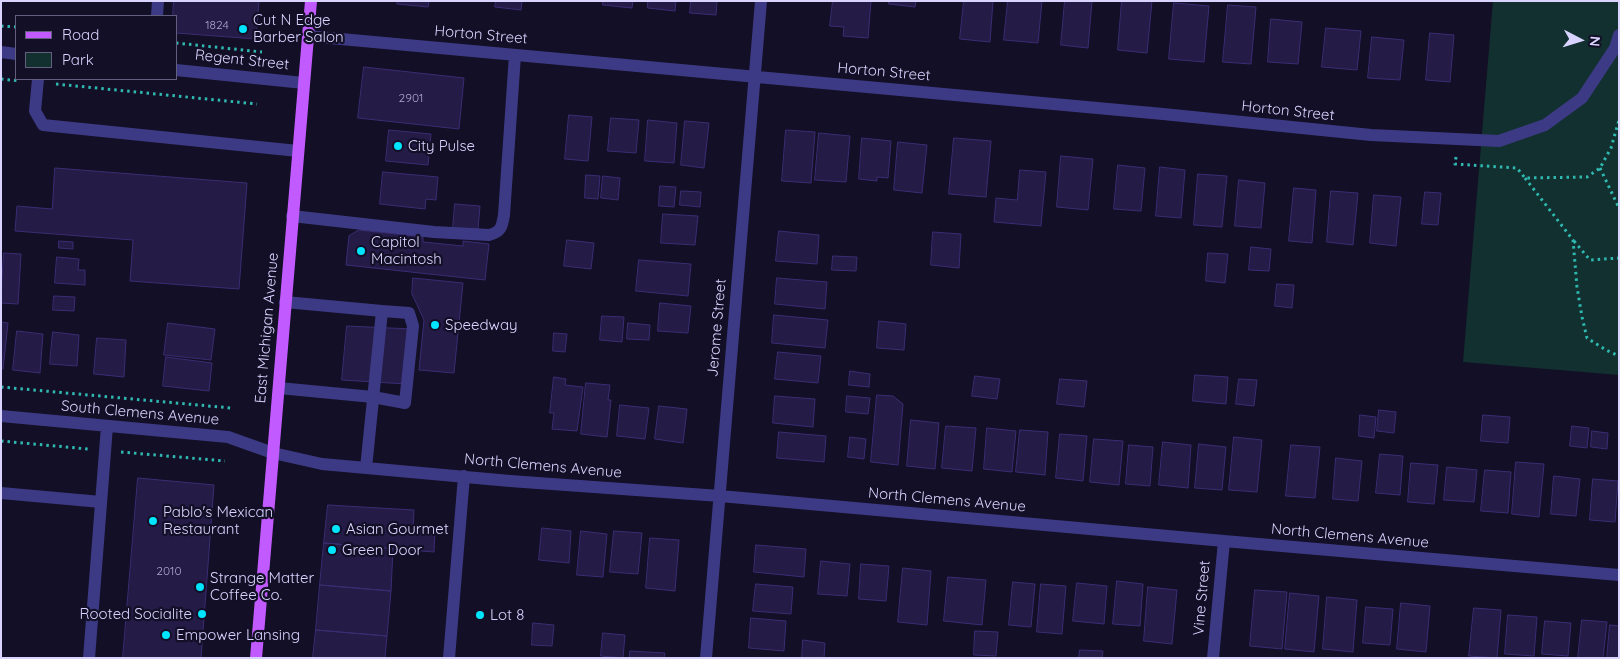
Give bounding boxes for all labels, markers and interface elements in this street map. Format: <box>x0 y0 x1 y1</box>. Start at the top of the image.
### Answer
place label: Cut N Edge Barber Salon <box>253 11 344 46</box>
legend <box>15 15 178 80</box>
north arrow <box>1555 15 1605 65</box>
house number: 1824 <box>205 18 229 32</box>
street label: Horton Street <box>434 22 528 48</box>
marker: Cut N Edge Barber Salon <box>237 23 249 35</box>
text: Road <box>62 25 99 44</box>
text: N <box>1586 35 1604 47</box>
street label: Regent Street <box>194 46 290 74</box>
text: Park <box>62 50 94 69</box>
street label: Horton Street <box>837 59 931 85</box>
house number: 2901 <box>399 91 423 105</box>
street label: Horton Street <box>1241 97 1335 125</box>
place label: City Pulse <box>408 137 475 155</box>
marker: City Pulse <box>392 140 404 152</box>
place label: Capitol Macintosh <box>371 233 442 268</box>
marker: Capitol Macintosh <box>355 245 367 257</box>
street label: East Michigan Avenue <box>251 252 283 404</box>
street label: Jerome Street <box>704 278 730 378</box>
place label: Speedway <box>445 316 518 334</box>
marker: Speedway <box>429 319 441 331</box>
street label: South Clemens Avenue <box>60 397 220 429</box>
street label: North Clemens Avenue <box>463 450 623 482</box>
street label: North Clemens Avenue <box>867 484 1027 516</box>
place label: Pablo's Mexican Restaurant <box>163 503 273 538</box>
marker: Pablo's Mexican Restaurant <box>147 515 159 527</box>
place label: Asian Gourmet <box>346 520 449 538</box>
street label: North Clemens Avenue <box>1270 520 1430 552</box>
marker: Asian Gourmet <box>330 523 342 535</box>
place label: Green Door <box>342 541 422 559</box>
marker: Green Door <box>326 544 338 556</box>
street label: Vine Street <box>1190 560 1214 636</box>
house number: 2010 <box>156 564 182 578</box>
place label: Strange Matter Coffee Co. <box>210 569 314 604</box>
marker: Strange Matter Coffee Co. <box>194 581 206 593</box>
place label: Rooted Socialite <box>80 605 192 623</box>
place label: Lot 8 <box>490 606 524 624</box>
marker: Rooted Socialite <box>196 608 208 620</box>
marker: Lot 8 <box>474 609 486 621</box>
place label: Empower Lansing <box>176 626 300 644</box>
marker: Empower Lansing <box>160 629 172 641</box>

